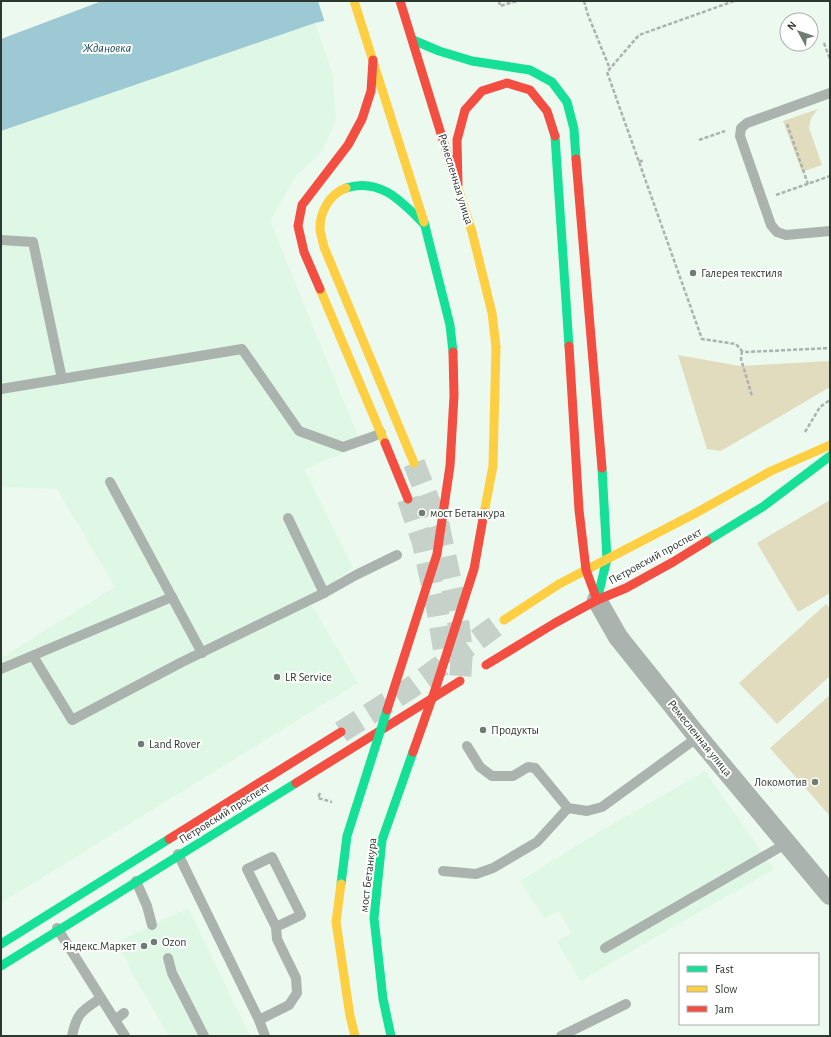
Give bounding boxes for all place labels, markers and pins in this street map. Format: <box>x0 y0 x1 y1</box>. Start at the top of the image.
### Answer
place label: Галерея текстиля <box>701 267 782 279</box>
marker: Галерея текстиля <box>688 268 698 278</box>
place label: мост Бетанкура <box>430 507 505 520</box>
marker: мост Бетанкура <box>417 508 427 518</box>
place label: LR Service <box>285 671 332 683</box>
marker: LR Service <box>272 672 282 682</box>
place label: Продукты <box>491 724 539 737</box>
marker: Продукты <box>478 725 488 735</box>
place label: Land Rover <box>149 738 200 750</box>
marker: Land Rover <box>136 739 146 749</box>
place label: Локомотив <box>754 776 807 788</box>
marker: Локомотив <box>810 777 820 787</box>
place label: Ozon <box>162 936 186 948</box>
marker: Ozon <box>149 937 159 947</box>
place label: Яндекс.Маркет <box>62 940 137 952</box>
marker: Яндекс.Маркет <box>139 941 149 951</box>

